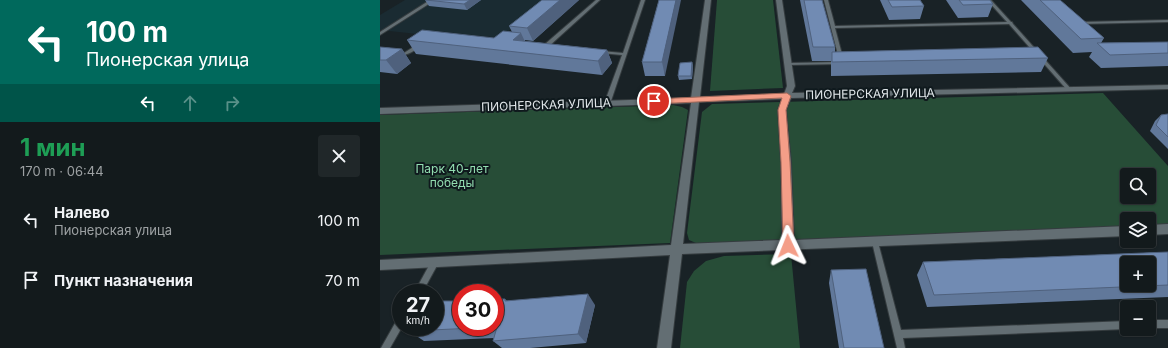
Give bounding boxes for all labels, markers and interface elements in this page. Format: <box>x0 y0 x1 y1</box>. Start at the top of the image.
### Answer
text: 100 m <box>86 15 168 49</box>
icon: left <box>20 16 72 68</box>
text: Пионерская улица <box>86 49 249 70</box>
pin <box>637 84 671 118</box>
street label: ПИОНЕРСКАЯ УЛИЦА <box>805 85 935 102</box>
icon: arrive <box>643 90 665 112</box>
icon: left <box>137 92 159 114</box>
icon: ahead <box>179 92 201 114</box>
icon: right <box>221 92 243 114</box>
street label: ПИОНЕРСКАЯ УЛИЦА <box>481 95 611 114</box>
text: 1 мин <box>20 133 85 162</box>
button: close <box>318 135 360 177</box>
park label: Парк 40-лет победы <box>415 161 489 190</box>
text: 170 m · 06:44 <box>20 163 104 179</box>
map controls <box>1120 168 1156 336</box>
button: search <box>1120 168 1156 204</box>
text: Налево <box>54 203 110 222</box>
icon: left <box>20 209 42 231</box>
text: 100 m <box>318 211 360 230</box>
button: layers <box>1120 212 1156 248</box>
text: Пионерская улица <box>54 222 172 238</box>
position arrow <box>767 225 809 267</box>
button: + <box>1120 256 1156 292</box>
icon: arrive <box>20 269 42 291</box>
text: Пункт назначения <box>54 271 193 290</box>
text: 70 m <box>325 271 360 290</box>
speed limit sign: 30 <box>452 284 504 336</box>
text: 27 <box>406 293 430 317</box>
button: − <box>1120 300 1156 336</box>
text: km/h <box>406 314 430 326</box>

